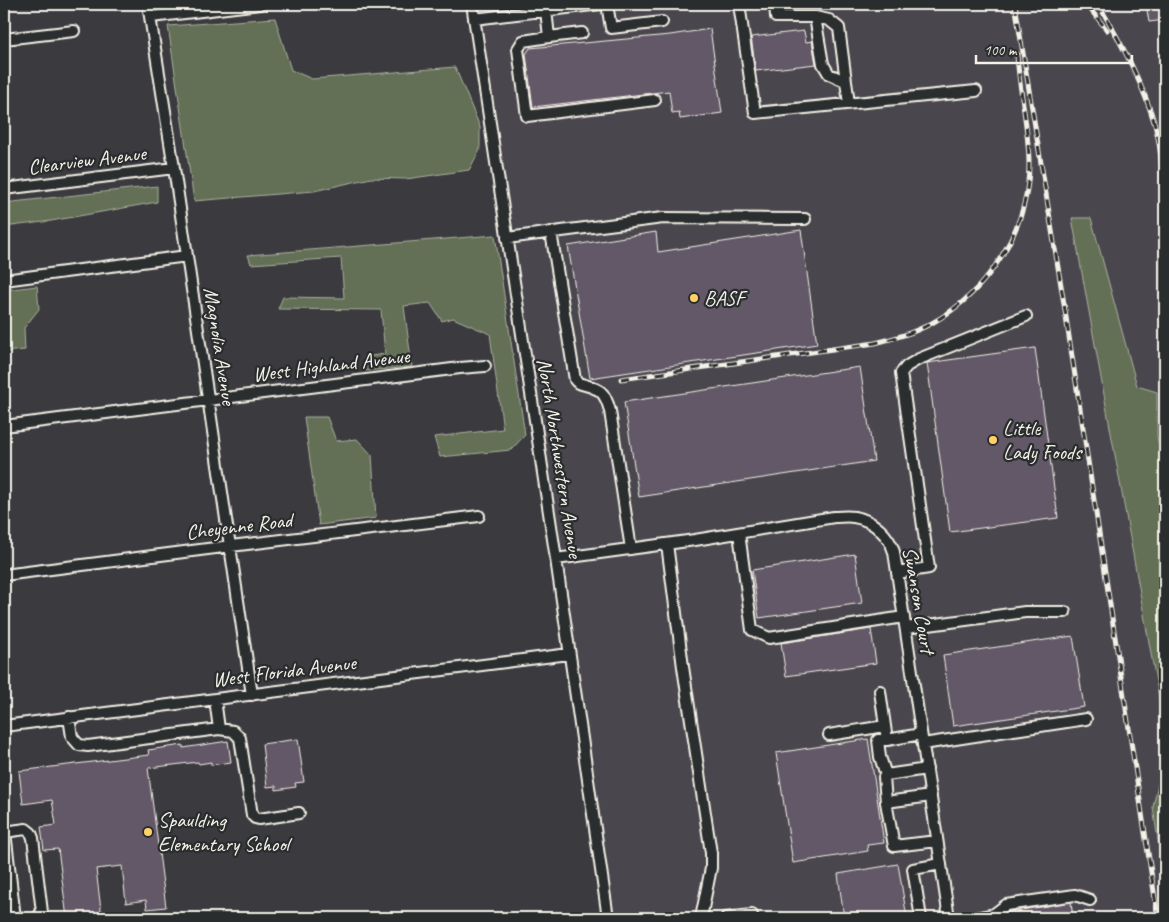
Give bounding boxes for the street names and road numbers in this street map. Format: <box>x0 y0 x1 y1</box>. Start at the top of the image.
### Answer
street label: Clearview Avenue <box>27 140 149 180</box>
street label: Magnolia Avenue <box>198 285 242 409</box>
street label: West Highland Avenue <box>251 342 412 388</box>
street label: North Northwestern Avenue <box>531 356 589 562</box>
street label: Cheyenne Road <box>185 506 297 545</box>
street label: Swanson Court <box>897 545 942 658</box>
street label: West Florida Avenue <box>211 649 359 693</box>

